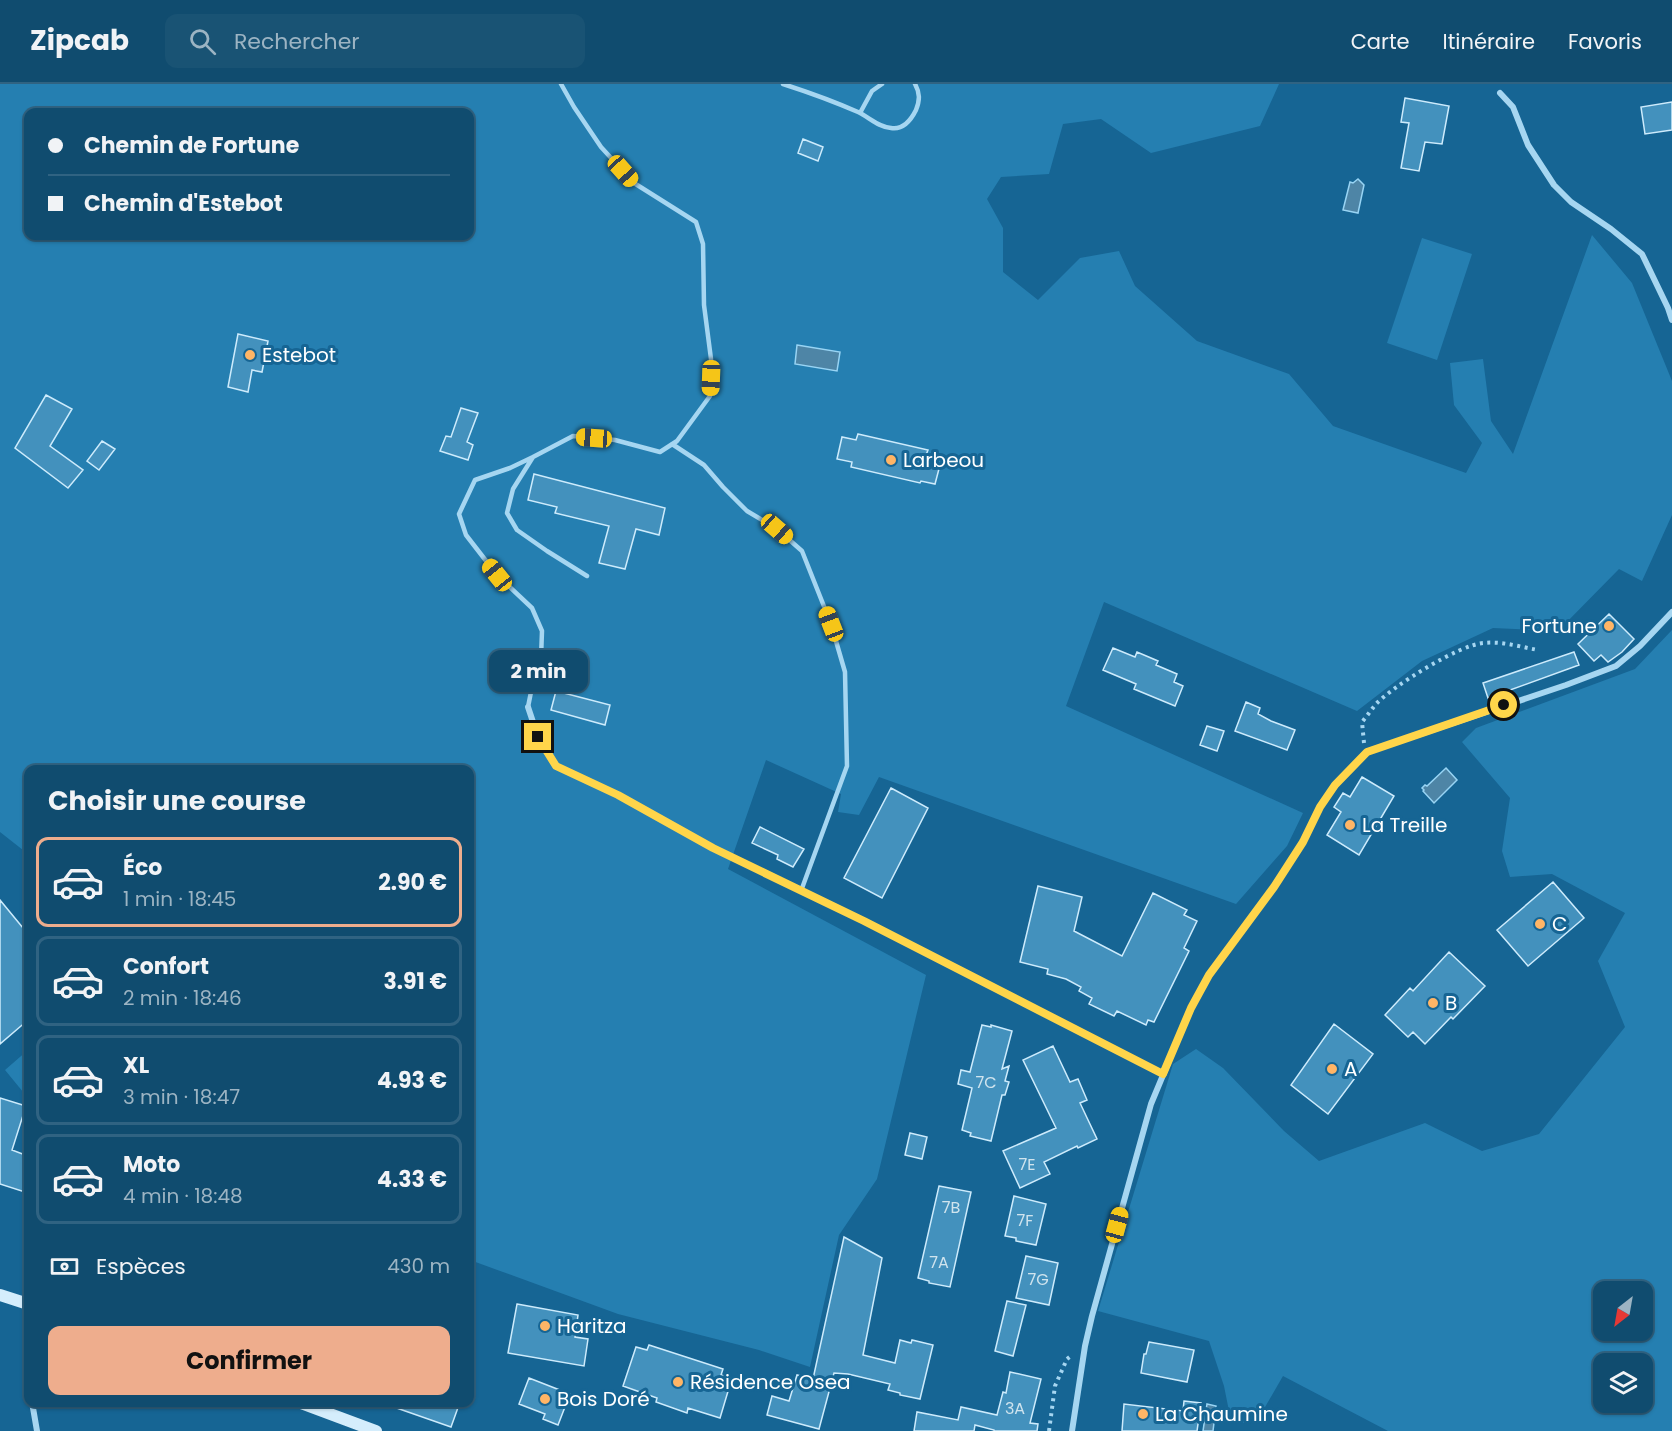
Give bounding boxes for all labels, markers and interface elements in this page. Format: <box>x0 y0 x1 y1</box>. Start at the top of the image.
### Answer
search box <box>165 14 585 68</box>
text: Zipcab <box>30 21 129 60</box>
icon: search <box>186 25 219 58</box>
text: Rechercher <box>234 26 360 57</box>
text: Carte <box>1351 27 1410 56</box>
text: Itinéraire <box>1443 27 1535 56</box>
text: Favoris <box>1568 27 1642 56</box>
text: Chemin de Fortune <box>84 130 299 161</box>
car <box>604 152 642 190</box>
text: Chemin d'Estebot <box>84 188 283 219</box>
place label: Estebot <box>262 341 336 369</box>
marker: Estebot <box>243 348 257 362</box>
car <box>701 360 721 396</box>
car <box>575 428 613 448</box>
place label: Larbeou <box>903 446 984 474</box>
marker: Larbeou <box>884 453 898 467</box>
car <box>758 510 796 548</box>
car <box>479 555 515 595</box>
car <box>816 604 846 644</box>
place label: Fortune <box>1521 612 1597 640</box>
marker: Fortune <box>1602 619 1616 633</box>
callout: 2 min <box>488 650 588 692</box>
text: 2 min <box>510 657 567 685</box>
route start <box>1490 691 1517 718</box>
route end <box>524 723 551 750</box>
text: Choisir une course <box>48 782 306 819</box>
place label: La Treille <box>1362 811 1447 839</box>
marker: La Treille <box>1343 818 1357 832</box>
text: Éco <box>123 852 162 883</box>
icon: car <box>51 855 105 909</box>
text: 2.90 € <box>378 867 447 898</box>
text: 1 min · 18:45 <box>123 885 236 913</box>
place label: C <box>1552 910 1567 938</box>
marker: C <box>1533 917 1547 931</box>
text: Confort <box>123 951 209 982</box>
icon: car <box>51 954 105 1008</box>
text: 3.91 € <box>384 966 447 997</box>
text: 2 min · 18:46 <box>123 984 242 1012</box>
place label: B <box>1445 989 1457 1017</box>
marker: B <box>1426 996 1440 1010</box>
text: XL <box>123 1050 149 1081</box>
icon: car <box>51 1053 105 1107</box>
place label: A <box>1344 1055 1357 1083</box>
marker: A <box>1325 1062 1339 1076</box>
text: 4.93 € <box>377 1065 447 1096</box>
house number: 7C <box>975 1071 997 1094</box>
text: 3 min · 18:47 <box>123 1083 240 1111</box>
text: Moto <box>123 1149 180 1180</box>
icon: car <box>51 1152 105 1206</box>
house number: 7E <box>1019 1153 1035 1176</box>
text: 4.33 € <box>377 1164 447 1195</box>
text: 4 min · 18:48 <box>123 1182 243 1210</box>
house number: 7B <box>942 1196 960 1219</box>
car <box>1104 1205 1130 1245</box>
house number: 7F <box>1017 1209 1033 1232</box>
icon: cash <box>48 1250 81 1283</box>
text: Espèces <box>96 1251 186 1282</box>
house number: 7A <box>929 1251 949 1274</box>
text: 430 m <box>387 1252 450 1280</box>
house number: 7G <box>1027 1268 1049 1291</box>
north arrow <box>1593 1281 1653 1341</box>
map controls <box>1593 1281 1653 1413</box>
place label: Haritza <box>557 1312 627 1340</box>
marker: Haritza <box>538 1319 552 1333</box>
button: Confirmer <box>48 1326 450 1395</box>
button: layers <box>1593 1353 1653 1413</box>
place label: Résidence Osea <box>690 1368 851 1396</box>
marker: Résidence Osea <box>671 1375 685 1389</box>
place label: Bois Doré <box>557 1385 650 1413</box>
marker: Bois Doré <box>538 1392 552 1406</box>
house number: 3A <box>1005 1397 1025 1420</box>
place label: La Chaumine <box>1155 1400 1288 1428</box>
marker: La Chaumine <box>1136 1407 1150 1421</box>

